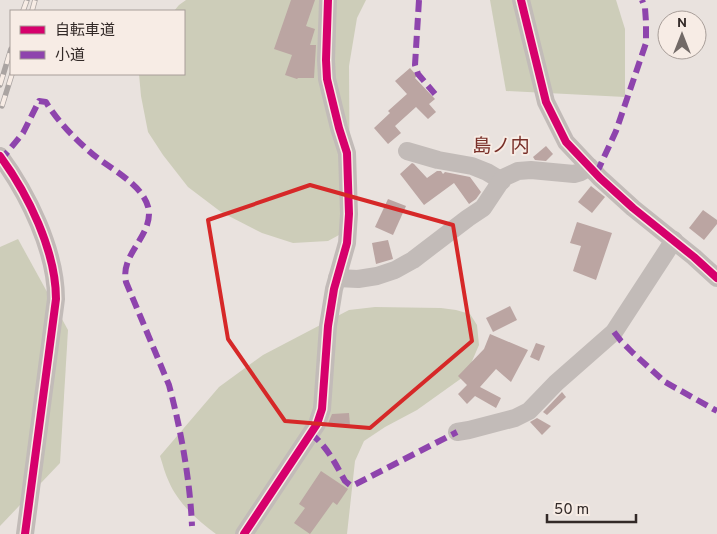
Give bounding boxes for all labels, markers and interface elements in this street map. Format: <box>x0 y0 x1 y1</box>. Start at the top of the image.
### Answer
legend <box>10 10 185 75</box>
north arrow <box>657 10 707 60</box>
text: N <box>677 15 687 32</box>
text: 自転車道 <box>55 22 115 41</box>
text: 小道 <box>55 47 85 66</box>
district label: 島ノ内 <box>472 135 530 159</box>
scale bar <box>547 492 636 524</box>
text: 50 m <box>554 501 589 520</box>

